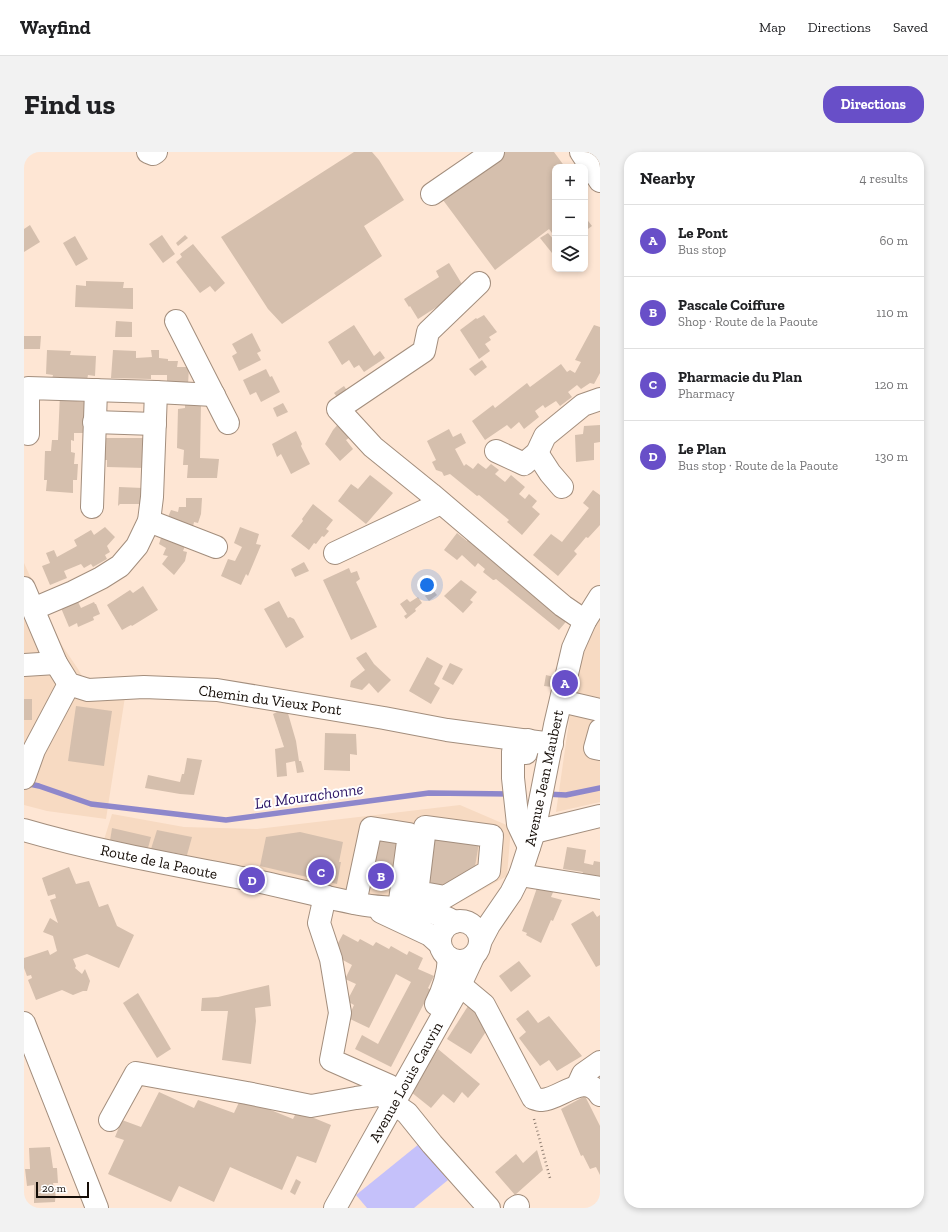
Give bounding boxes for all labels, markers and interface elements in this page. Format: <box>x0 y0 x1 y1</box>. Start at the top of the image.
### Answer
text: Wayfind <box>20 16 91 39</box>
text: Map <box>759 19 786 36</box>
text: Directions <box>808 19 871 36</box>
text: Saved <box>893 19 928 36</box>
button: Directions <box>823 86 924 123</box>
text: Find us <box>24 88 115 121</box>
map controls <box>552 164 588 272</box>
button: + <box>552 164 588 200</box>
text: Nearby <box>640 168 695 188</box>
text: 4 results <box>860 171 908 186</box>
button: − <box>552 200 588 236</box>
text: Le Pont <box>678 224 728 242</box>
text: A <box>649 233 657 248</box>
text: 60 m <box>879 233 908 248</box>
button: layers <box>552 236 588 272</box>
text: Bus stop <box>678 242 726 257</box>
text: Pascale Coiffure <box>678 296 785 314</box>
text: B <box>649 305 657 320</box>
text: 110 m <box>876 305 908 320</box>
text: Shop · Route de la Paoute <box>678 314 818 329</box>
text: Pharmacie du Plan <box>678 368 802 386</box>
text: C <box>649 377 657 392</box>
text: 120 m <box>875 377 908 392</box>
text: Pharmacy <box>678 386 735 401</box>
text: Le Plan <box>678 440 726 458</box>
text: D <box>648 449 658 464</box>
text: 130 m <box>875 449 908 464</box>
text: Bus stop · Route de la Paoute <box>678 458 838 473</box>
your location <box>417 575 437 595</box>
pin: A <box>552 668 578 698</box>
street label: Chemin du Vieux Pont <box>197 681 343 719</box>
street label: Avenue Jean Maubert <box>521 708 567 848</box>
water label: La Mourachonne <box>253 779 365 813</box>
street label: Route de la Paoute <box>99 841 219 883</box>
pin: C <box>308 857 334 887</box>
pin: B <box>368 861 394 891</box>
pin: D <box>239 865 265 895</box>
street label: Avenue Louis Cauvin <box>365 1018 447 1145</box>
scale bar <box>36 1180 89 1199</box>
text: 20 m <box>42 1182 66 1195</box>

